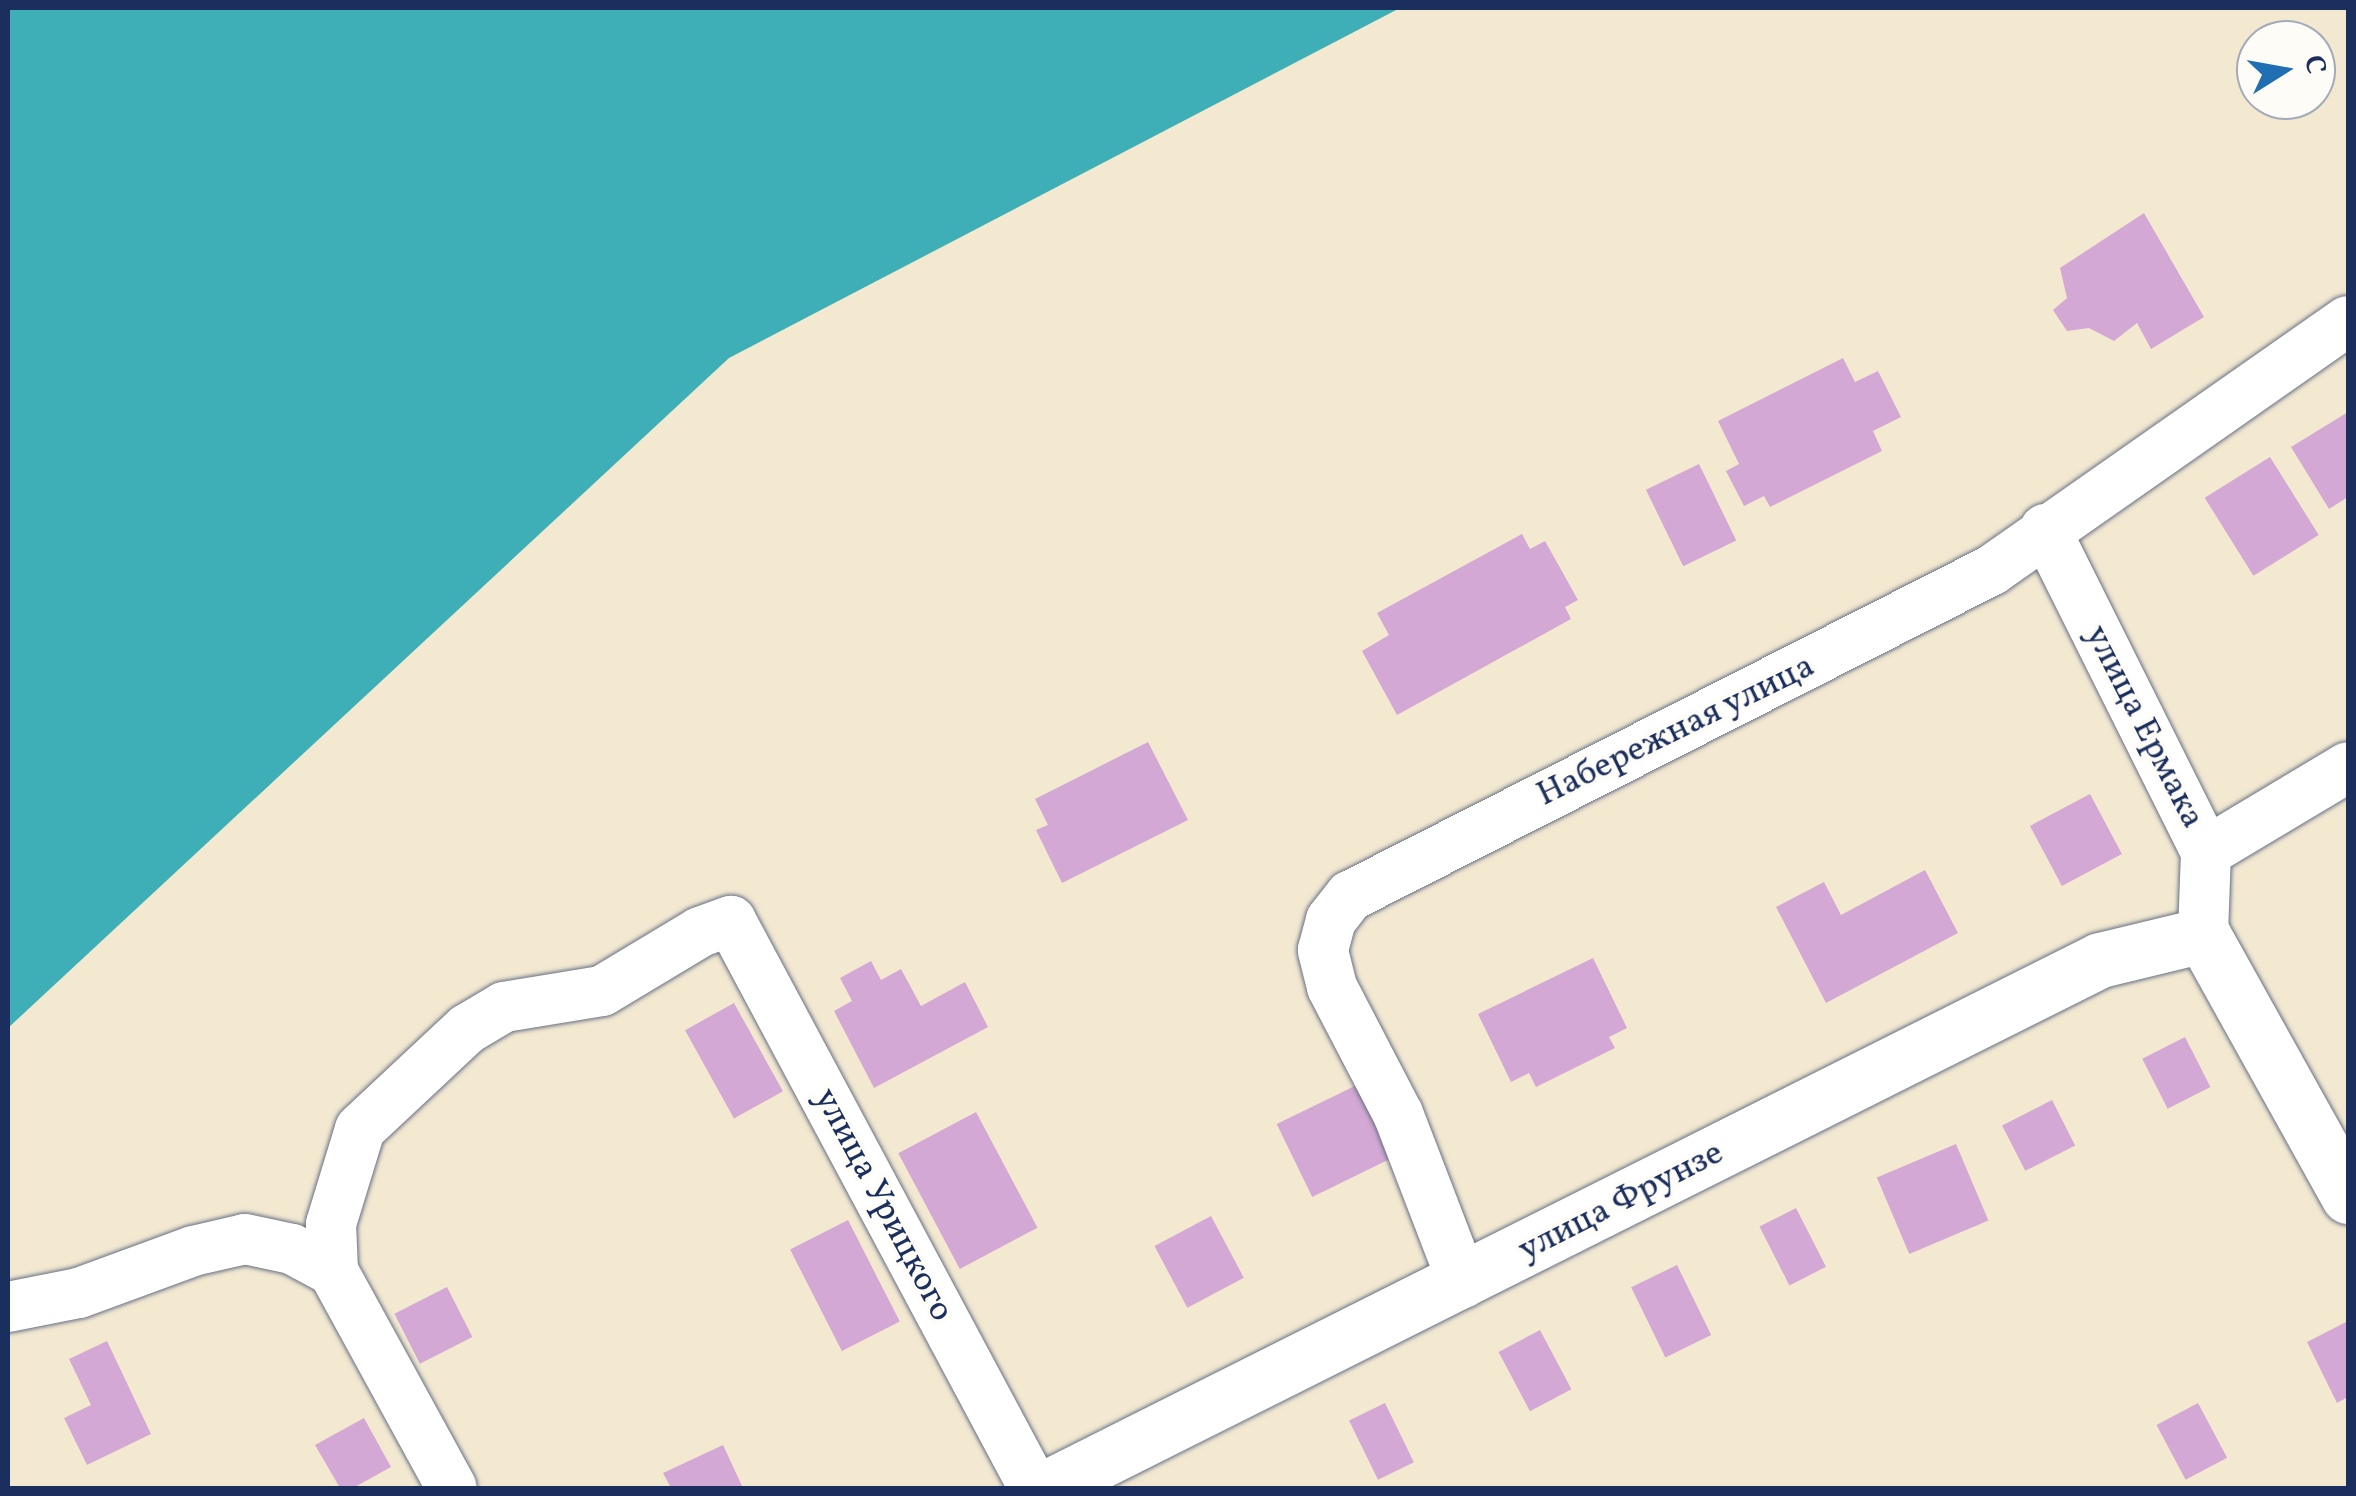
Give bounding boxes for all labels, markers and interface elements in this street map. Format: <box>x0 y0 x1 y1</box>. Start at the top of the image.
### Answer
north arrow <box>2236 20 2336 120</box>
text: С <box>2293 52 2335 77</box>
street label: улица Ермака <box>2075 618 2213 836</box>
street label: Набережная улица <box>1530 645 1822 817</box>
street label: улица Урицкого <box>804 1081 962 1329</box>
street label: улица Фрунзе <box>1512 1132 1730 1272</box>

